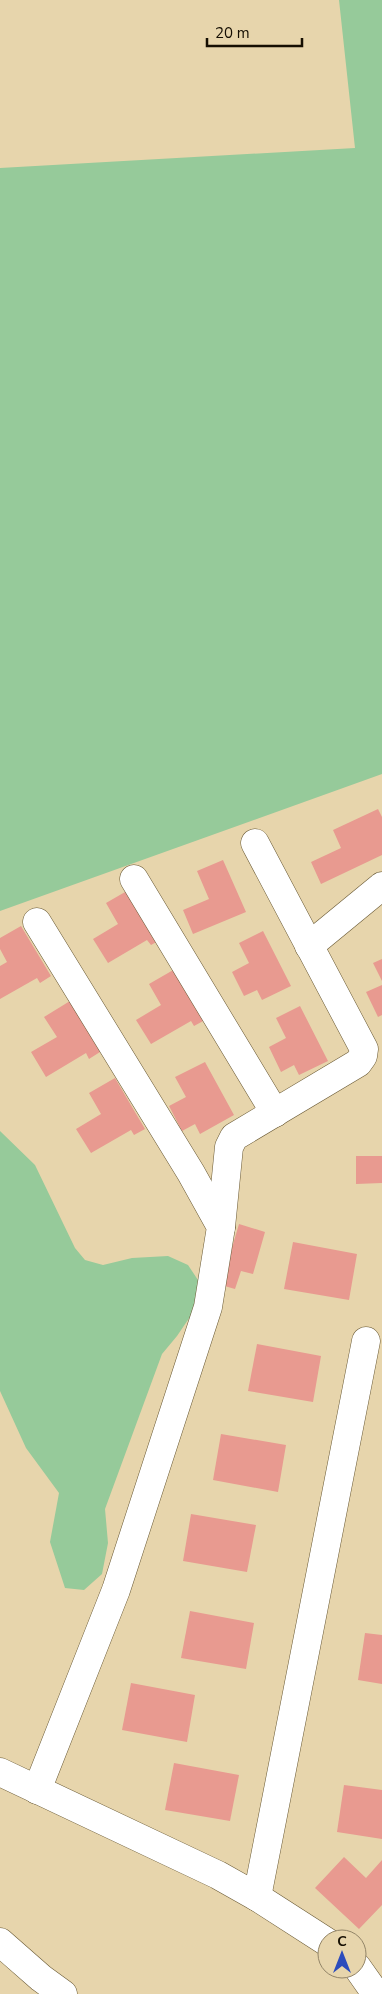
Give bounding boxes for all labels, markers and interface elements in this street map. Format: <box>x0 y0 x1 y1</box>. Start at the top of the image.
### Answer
scale bar <box>207 15 302 47</box>
text: 20 m <box>215 23 250 43</box>
north arrow <box>317 1929 367 1979</box>
text: С <box>337 1932 347 1951</box>

